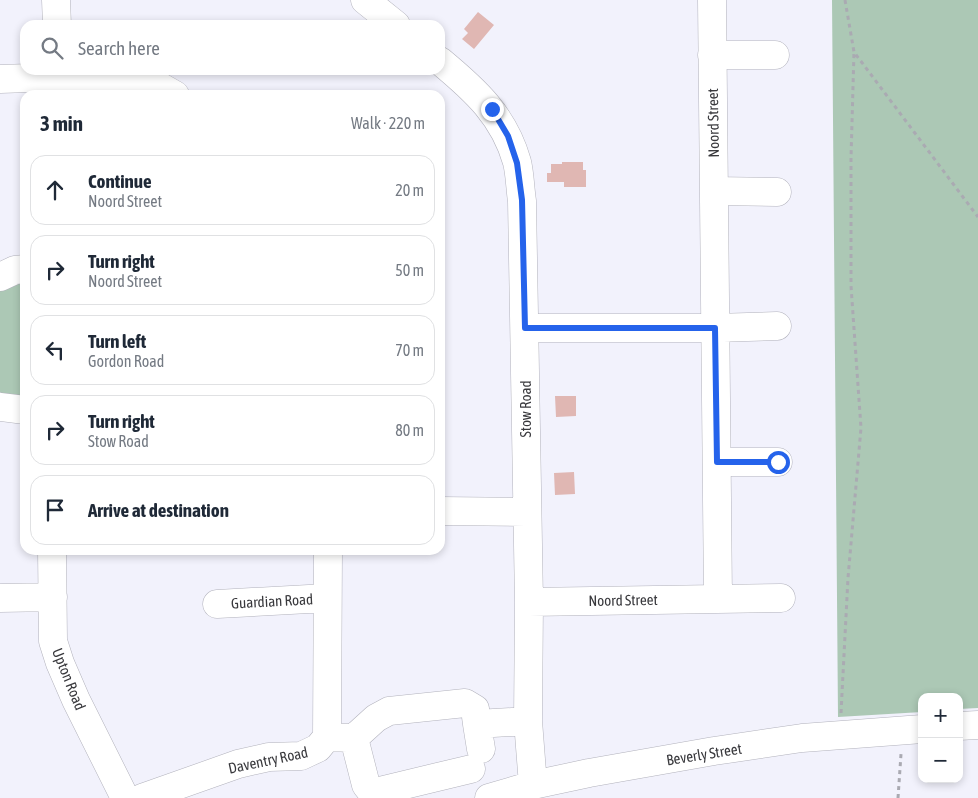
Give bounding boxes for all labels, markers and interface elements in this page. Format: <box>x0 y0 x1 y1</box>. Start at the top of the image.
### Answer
search box <box>20 20 445 75</box>
icon: search <box>38 34 66 62</box>
text: Search here <box>78 37 160 59</box>
street label: Noord Street <box>704 88 722 158</box>
route end <box>481 98 504 121</box>
text: 3 min <box>40 111 83 135</box>
text: Walk · 220 m <box>351 114 425 132</box>
text: Continue <box>88 170 152 192</box>
icon: ahead <box>41 176 69 204</box>
text: 20 m <box>395 181 424 199</box>
text: Noord Street <box>88 192 162 210</box>
text: Turn right <box>88 250 155 272</box>
icon: right <box>41 256 69 284</box>
text: 50 m <box>395 261 424 279</box>
text: Noord Street <box>88 272 162 290</box>
text: Turn left <box>88 330 146 352</box>
icon: left <box>41 336 69 364</box>
text: 70 m <box>395 341 424 359</box>
text: Gordon Road <box>88 352 164 370</box>
street label: Stow Road <box>517 380 534 438</box>
text: Turn right <box>88 410 155 432</box>
icon: right <box>41 416 69 444</box>
text: 80 m <box>395 421 424 439</box>
text: Stow Road <box>88 432 149 450</box>
route start <box>767 451 790 474</box>
icon: arrive <box>41 496 69 524</box>
text: Arrive at destination <box>88 499 229 521</box>
street label: Guardian Road <box>231 590 313 612</box>
street label: Noord Street <box>588 591 658 609</box>
street label: Upton Road <box>49 646 89 712</box>
map controls <box>918 693 963 783</box>
button: + <box>918 693 963 738</box>
button: − <box>918 738 963 783</box>
street label: Beverly Street <box>665 740 743 768</box>
street label: Daventry Road <box>227 743 309 777</box>

